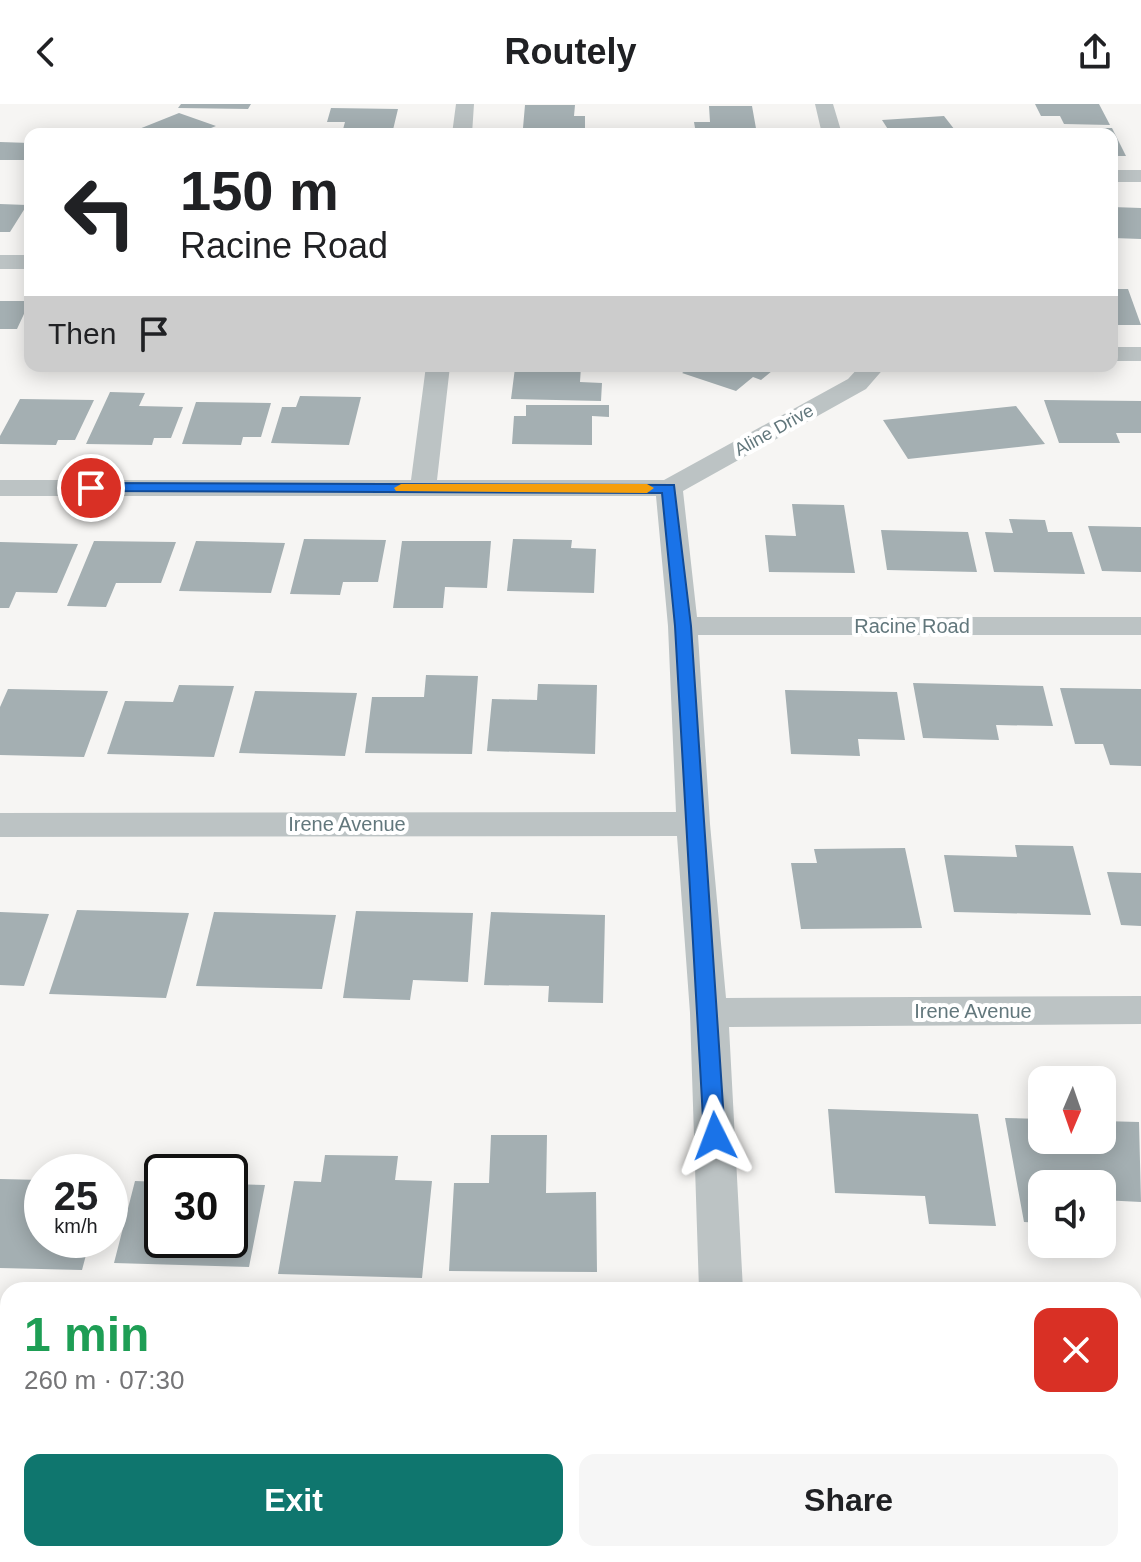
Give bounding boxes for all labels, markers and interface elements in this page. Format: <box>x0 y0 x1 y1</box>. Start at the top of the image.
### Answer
icon: back <box>24 30 68 74</box>
icon: share <box>1073 30 1117 74</box>
text: Routely <box>504 31 637 72</box>
text: 150 m <box>180 159 339 222</box>
icon: left <box>48 160 152 264</box>
text: Racine Road <box>180 225 388 266</box>
icon: arrive <box>132 312 176 356</box>
text: Then <box>48 317 116 350</box>
street label: Aline Drive <box>731 400 817 460</box>
pin <box>57 454 125 522</box>
icon: arrive <box>69 466 113 510</box>
street label: Racine Road <box>854 615 970 637</box>
street label: Irene Avenue <box>288 813 406 835</box>
street label: Irene Avenue <box>914 1000 1032 1022</box>
north arrow <box>1028 1066 1116 1154</box>
map controls <box>1028 1066 1116 1258</box>
position arrow <box>673 1094 757 1178</box>
speed limit sign: 30 <box>144 1154 248 1258</box>
button: sound <box>1028 1170 1116 1258</box>
text: 25 <box>54 1174 98 1218</box>
text: km/h <box>54 1215 98 1237</box>
text: 1 min <box>24 1308 149 1361</box>
button: close <box>1034 1308 1118 1392</box>
text: 260 m · 07:30 <box>24 1365 184 1395</box>
button: Exit <box>24 1454 563 1546</box>
button: Share <box>579 1454 1118 1546</box>

